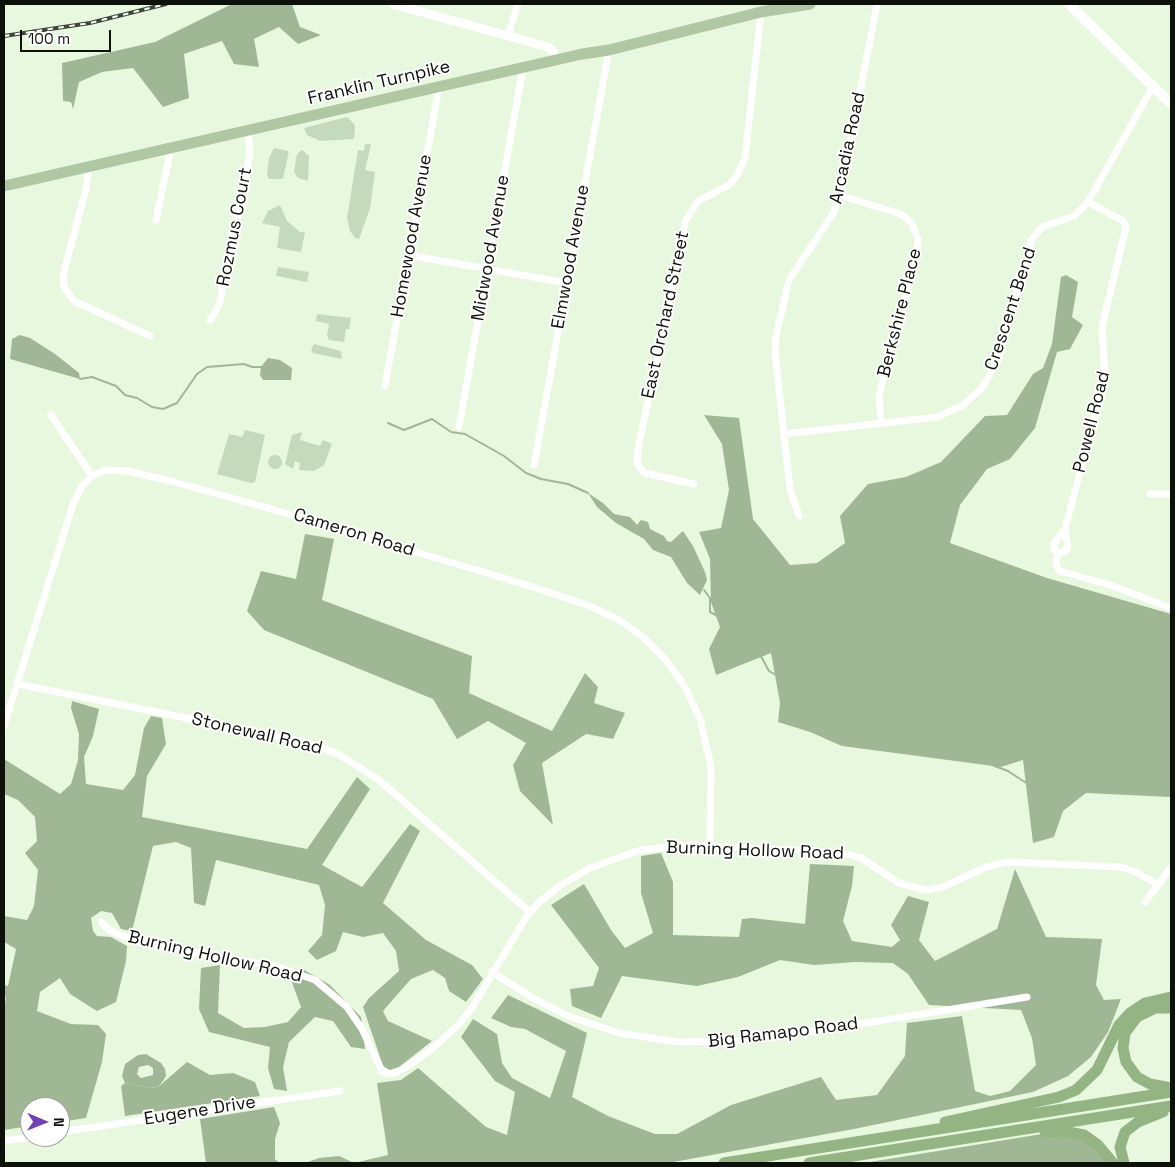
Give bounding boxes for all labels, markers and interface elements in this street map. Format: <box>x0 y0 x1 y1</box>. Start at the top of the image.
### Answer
scale bar <box>22 20 114 52</box>
text: 100 m <box>28 29 70 48</box>
street label: Franklin Turnpike <box>306 56 452 110</box>
street label: Arcadia Road <box>826 90 870 206</box>
street label: Homewood Avenue <box>387 153 437 319</box>
street label: Rozmus Court <box>213 166 257 288</box>
street label: Midwood Avenue <box>468 173 514 323</box>
street label: Elmwood Avenue <box>548 183 594 331</box>
street label: East Orchard Street <box>638 229 694 401</box>
street label: Crescent Bend <box>981 245 1041 373</box>
street label: Berkshire Place <box>874 246 926 380</box>
street label: Powell Road <box>1069 369 1115 475</box>
street label: Cameron Road <box>291 504 417 562</box>
street label: Stonewall Road <box>189 708 325 760</box>
street label: Burning Hollow Road <box>666 837 844 865</box>
street label: Burning Hollow Road <box>126 926 304 988</box>
street label: Big Ramapo Road <box>706 1013 860 1053</box>
street label: Eugene Drive <box>143 1092 257 1130</box>
north arrow <box>20 1097 70 1147</box>
text: N <box>50 1117 68 1127</box>

